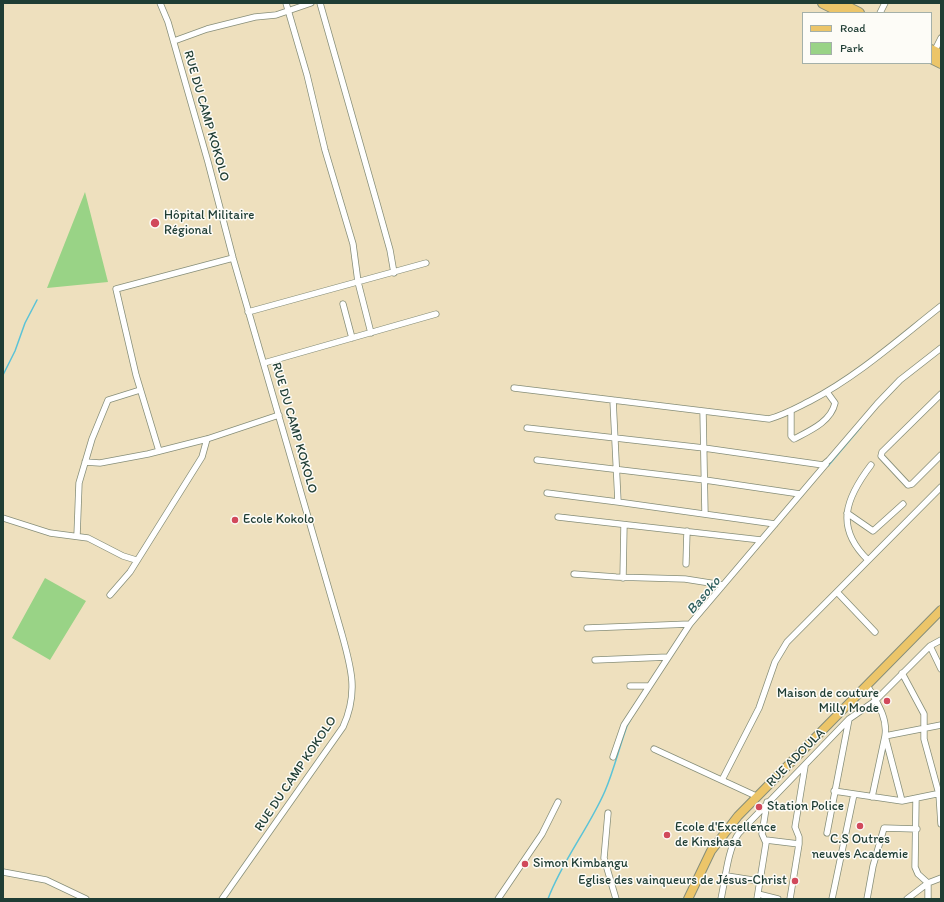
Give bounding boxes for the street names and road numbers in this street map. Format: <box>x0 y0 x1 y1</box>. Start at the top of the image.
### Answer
street label: RUE DU CAMP KOKOLO <box>180 49 232 183</box>
street label: RUE DU CAMP KOKOLO <box>268 361 320 495</box>
street label: RUE DU CAMP KOKOLO <box>252 713 340 835</box>
street label: RUE ADOULA <box>763 725 829 791</box>

